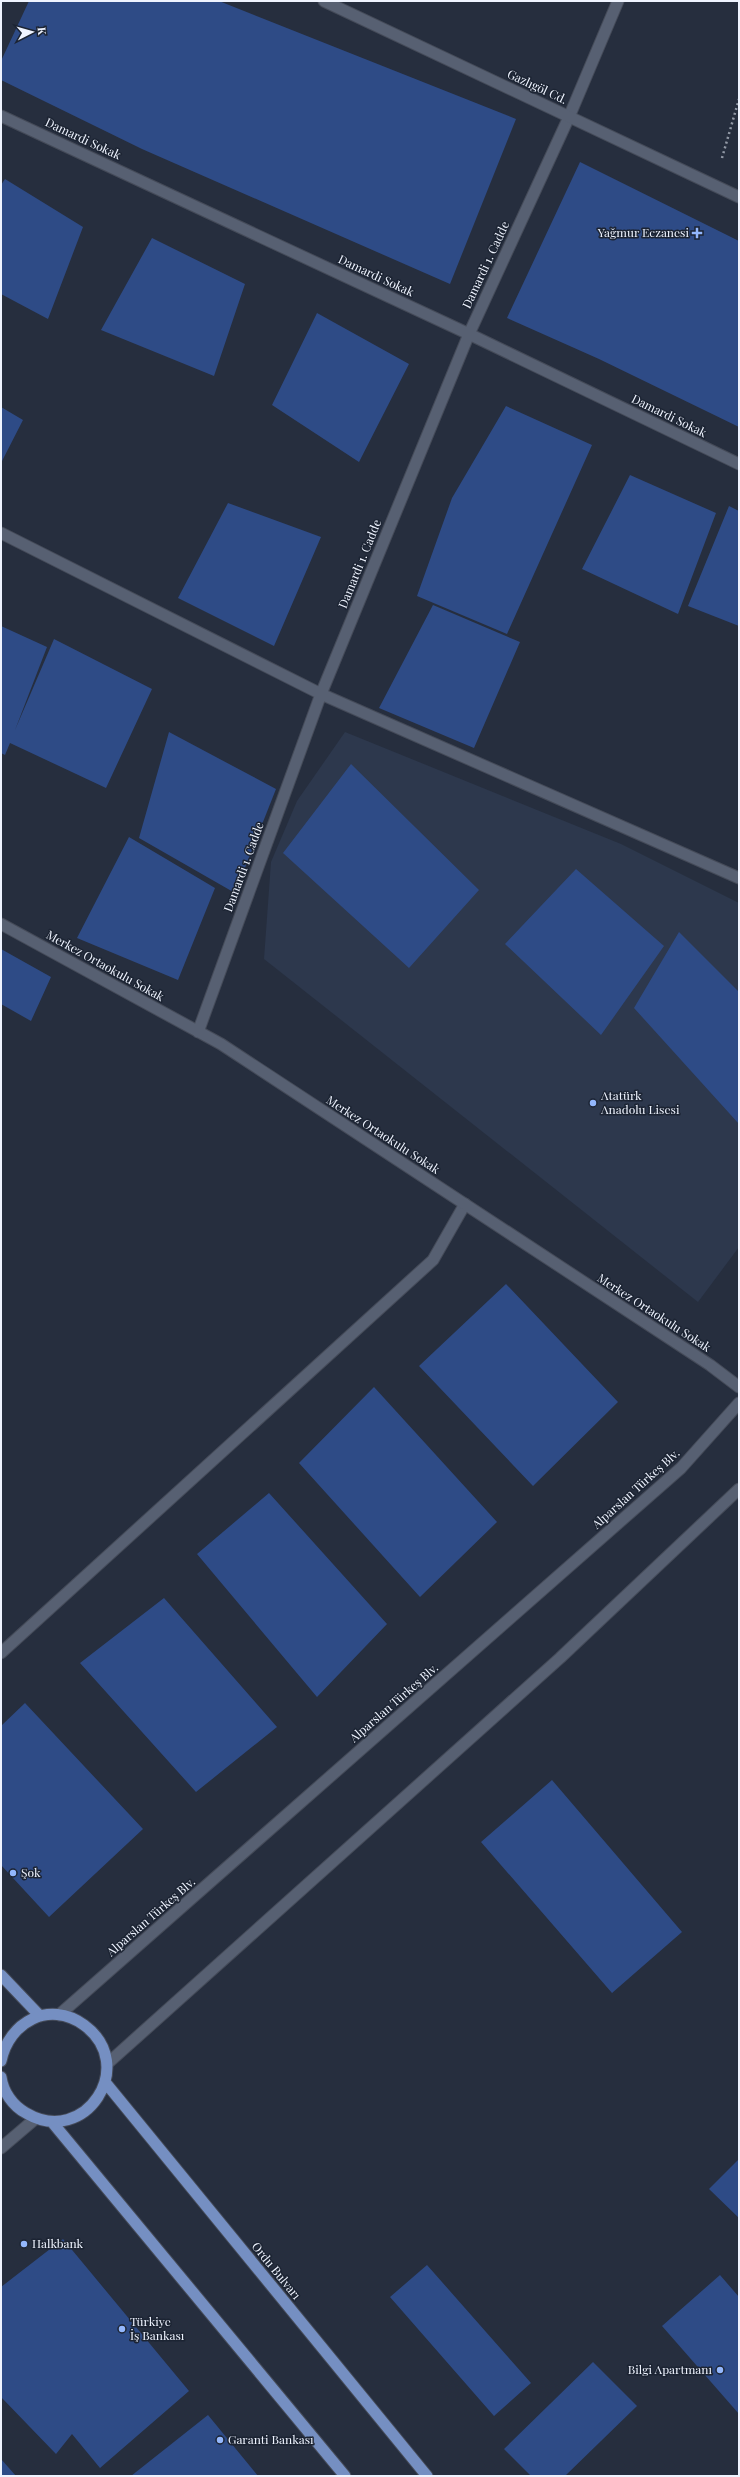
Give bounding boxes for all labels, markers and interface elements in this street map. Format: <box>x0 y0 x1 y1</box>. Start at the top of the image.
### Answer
north arrow <box>12 12 52 52</box>
text: K <box>35 26 50 36</box>
street label: Gazlıgöl Cd. <box>505 65 570 107</box>
street label: Damardi Sokak <box>43 114 124 163</box>
street label: Damardi 1. Cadde <box>458 218 512 311</box>
place label: Yağmur Eczanesi <box>597 224 689 240</box>
marker: Yağmur Eczanesi <box>692 228 702 238</box>
street label: Damardi Sokak <box>336 251 417 300</box>
street label: Damardi Sokak <box>629 390 710 440</box>
street label: Damardi 1. Cadde <box>334 517 384 610</box>
street label: Damardi 1. Cadde <box>219 820 267 914</box>
street label: Merkez Ortaokulu Sokak <box>44 926 168 1004</box>
place label: Atatürk Anadolu Lisesi <box>600 1087 680 1117</box>
street label: Merkez Ortaokulu Sokak <box>324 1091 444 1177</box>
marker: Atatürk Anadolu Lisesi <box>588 1098 598 1108</box>
street label: Merkez Ortaokulu Sokak <box>595 1269 715 1355</box>
street label: Alparslan Türkeş Blv. <box>587 1445 682 1532</box>
street label: Alparslan Türkeş Blv. <box>345 1659 441 1746</box>
place label: Şok <box>21 1864 41 1880</box>
marker: Şok <box>8 1868 18 1878</box>
street label: Alparslan Türkeş Blv. <box>102 1873 198 1960</box>
place label: Halkbank <box>32 2235 84 2251</box>
street label: Ordu Bulvarı <box>249 2238 305 2303</box>
marker: Halkbank <box>19 2239 29 2249</box>
place label: Türkiye İş Bankası <box>130 2313 185 2343</box>
marker: Türkiye İş Bankası <box>117 2324 127 2334</box>
place label: Bilgi Apartmanı <box>628 2361 712 2377</box>
marker: Bilgi Apartmanı <box>715 2365 725 2375</box>
place label: Garanti Bankası <box>228 2431 314 2447</box>
marker: Garanti Bankası <box>215 2435 225 2445</box>

